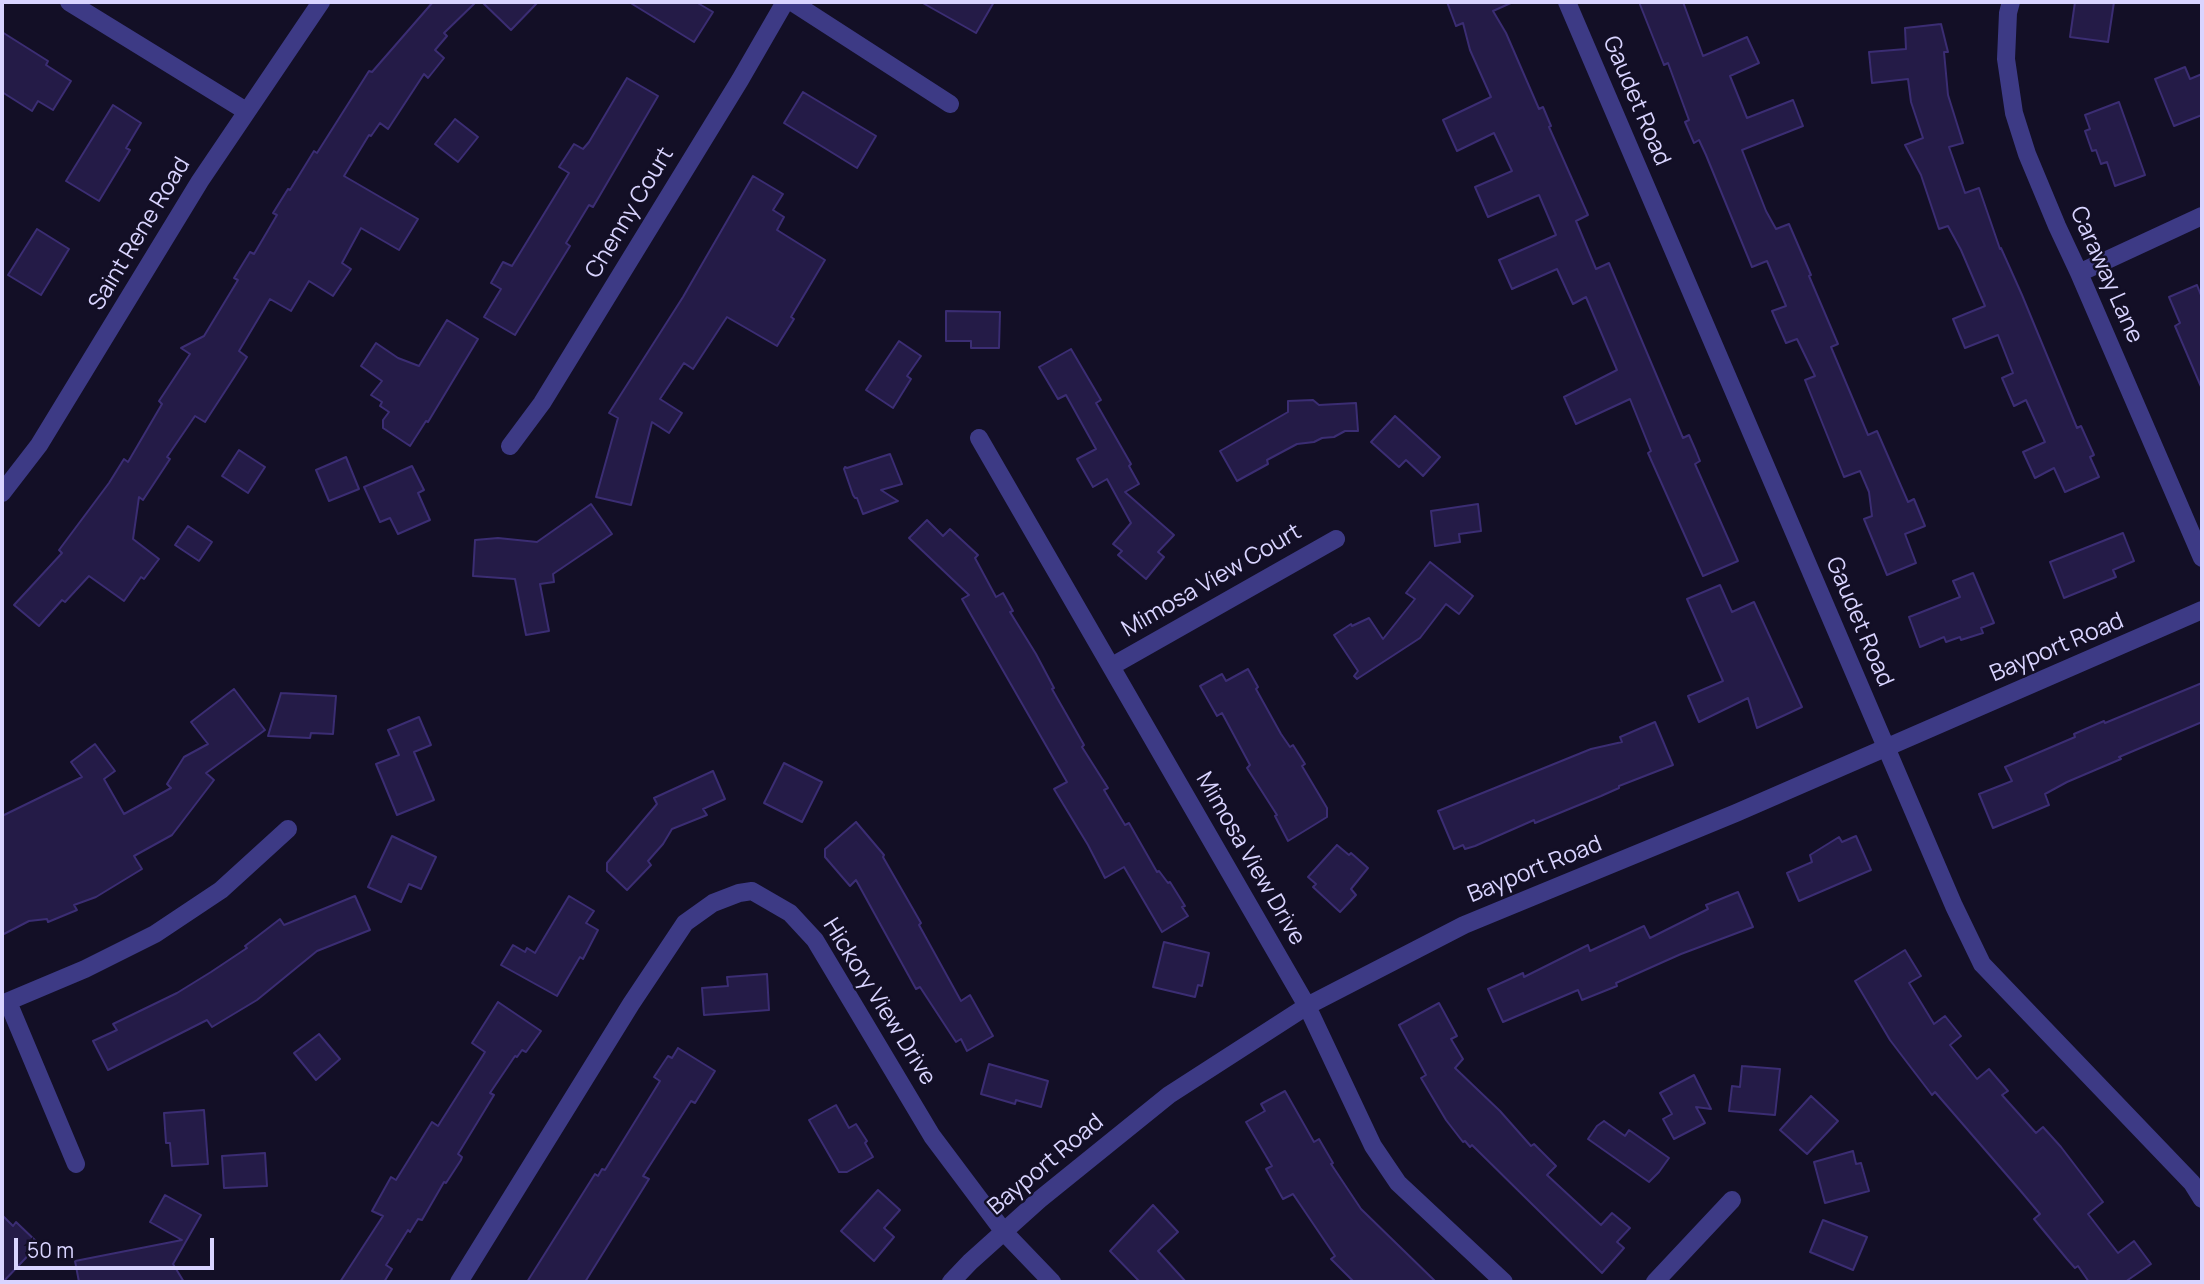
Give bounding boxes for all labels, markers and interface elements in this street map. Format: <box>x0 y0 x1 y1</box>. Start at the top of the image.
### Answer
street label: Gaudet Road <box>1596 32 1676 170</box>
street label: Chenny Court <box>580 142 680 284</box>
street label: Saint Rene Road <box>83 153 197 315</box>
street label: Caraway Lane <box>2064 202 2148 348</box>
street label: Mimosa View Court <box>1117 518 1307 644</box>
street label: Gaudet Road <box>1819 553 1899 691</box>
street label: Bayport Road <box>1986 608 2128 688</box>
street label: Mimosa View Drive <box>1189 768 1311 950</box>
street label: Bayport Road <box>1464 831 1606 909</box>
street label: Hickory View Drive <box>817 914 941 1090</box>
street label: Bayport Road <box>983 1109 1109 1221</box>
scale bar <box>18 1224 217 1268</box>
text: 50 m <box>27 1236 74 1264</box>

